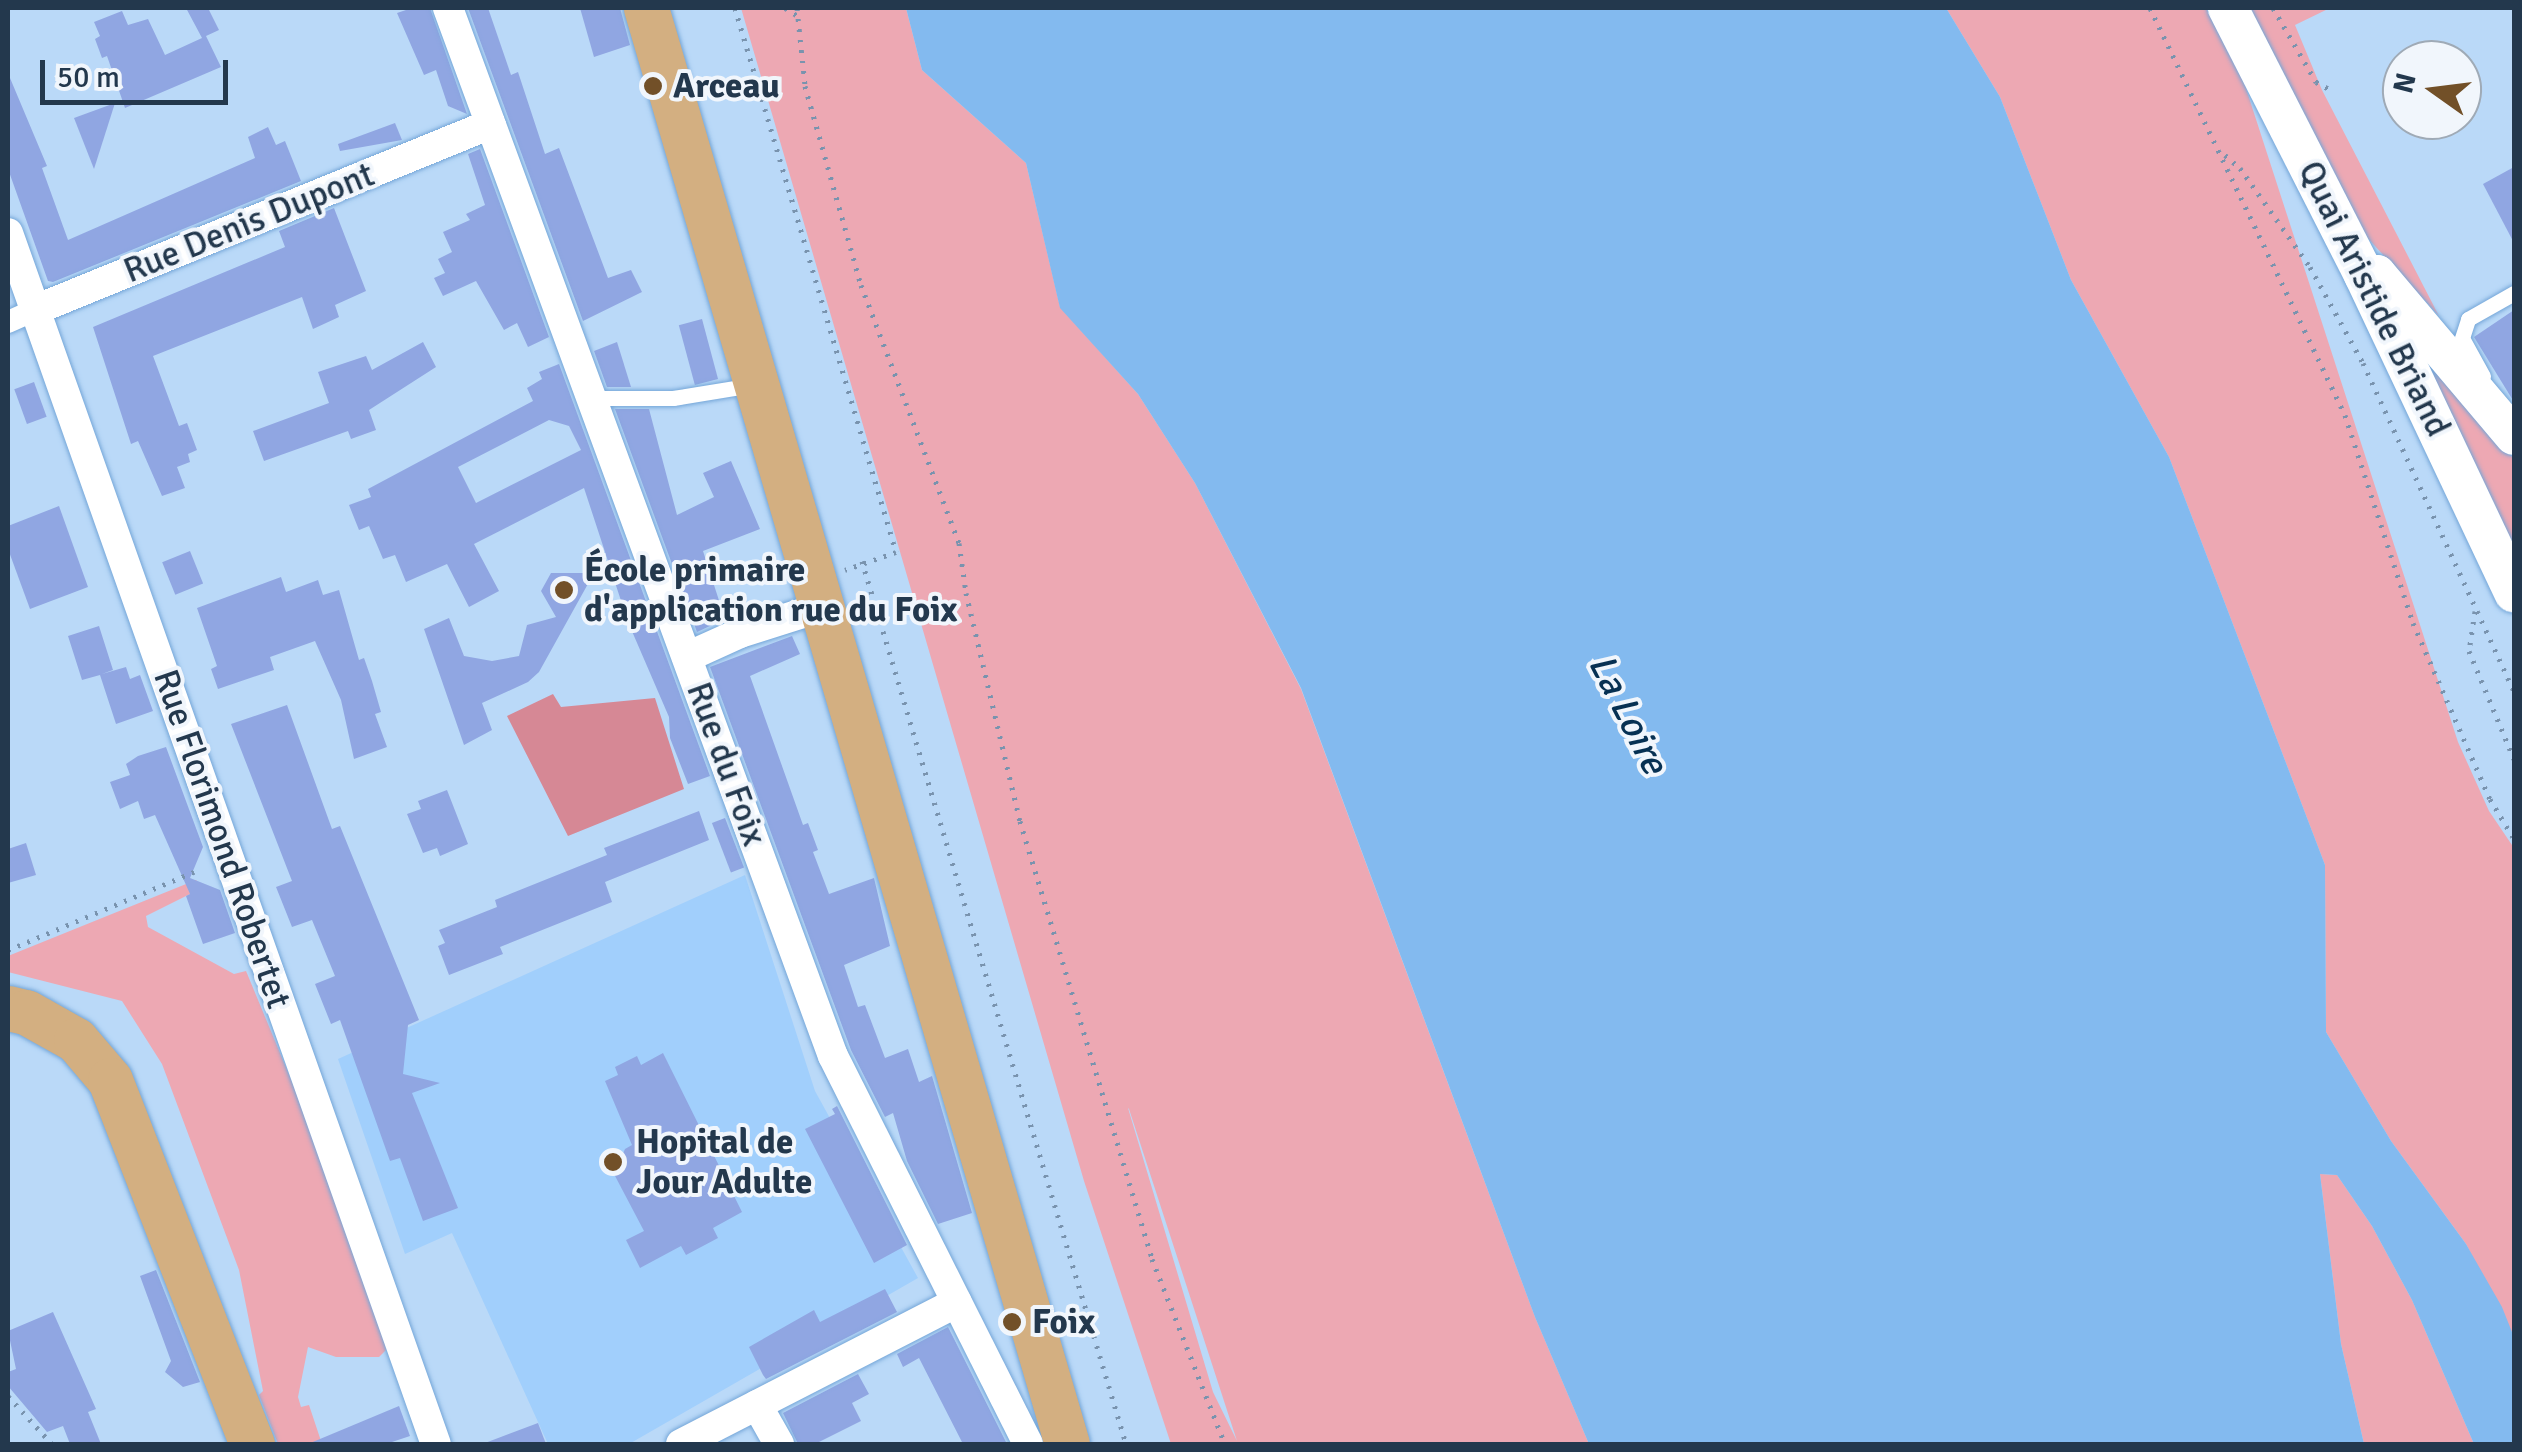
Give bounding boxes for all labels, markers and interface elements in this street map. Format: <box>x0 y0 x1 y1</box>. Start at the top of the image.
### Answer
scale bar <box>45 40 232 102</box>
north arrow <box>2382 40 2482 140</box>
text: 50 m <box>57 59 120 96</box>
place label: Arceau <box>673 65 780 107</box>
text: N <box>2386 70 2424 97</box>
marker: Arceau <box>642 75 664 97</box>
street label: Rue Denis Dupont <box>118 154 380 292</box>
street label: Quai Aristide Briand <box>2289 154 2459 444</box>
place label: École primaire d'application rue du Foix <box>584 549 957 631</box>
marker: École primaire d'application rue du Foix <box>553 579 575 601</box>
water label: La Loire <box>1579 647 1677 781</box>
street label: Rue Florimond Robertet <box>144 664 300 1014</box>
street label: Rue du Foix <box>677 677 775 851</box>
place label: Hopital de Jour Adulte <box>636 1121 812 1203</box>
marker: Hopital de Jour Adulte <box>600 1149 626 1175</box>
place label: Foix <box>1032 1301 1095 1343</box>
marker: Foix <box>1001 1311 1023 1333</box>

